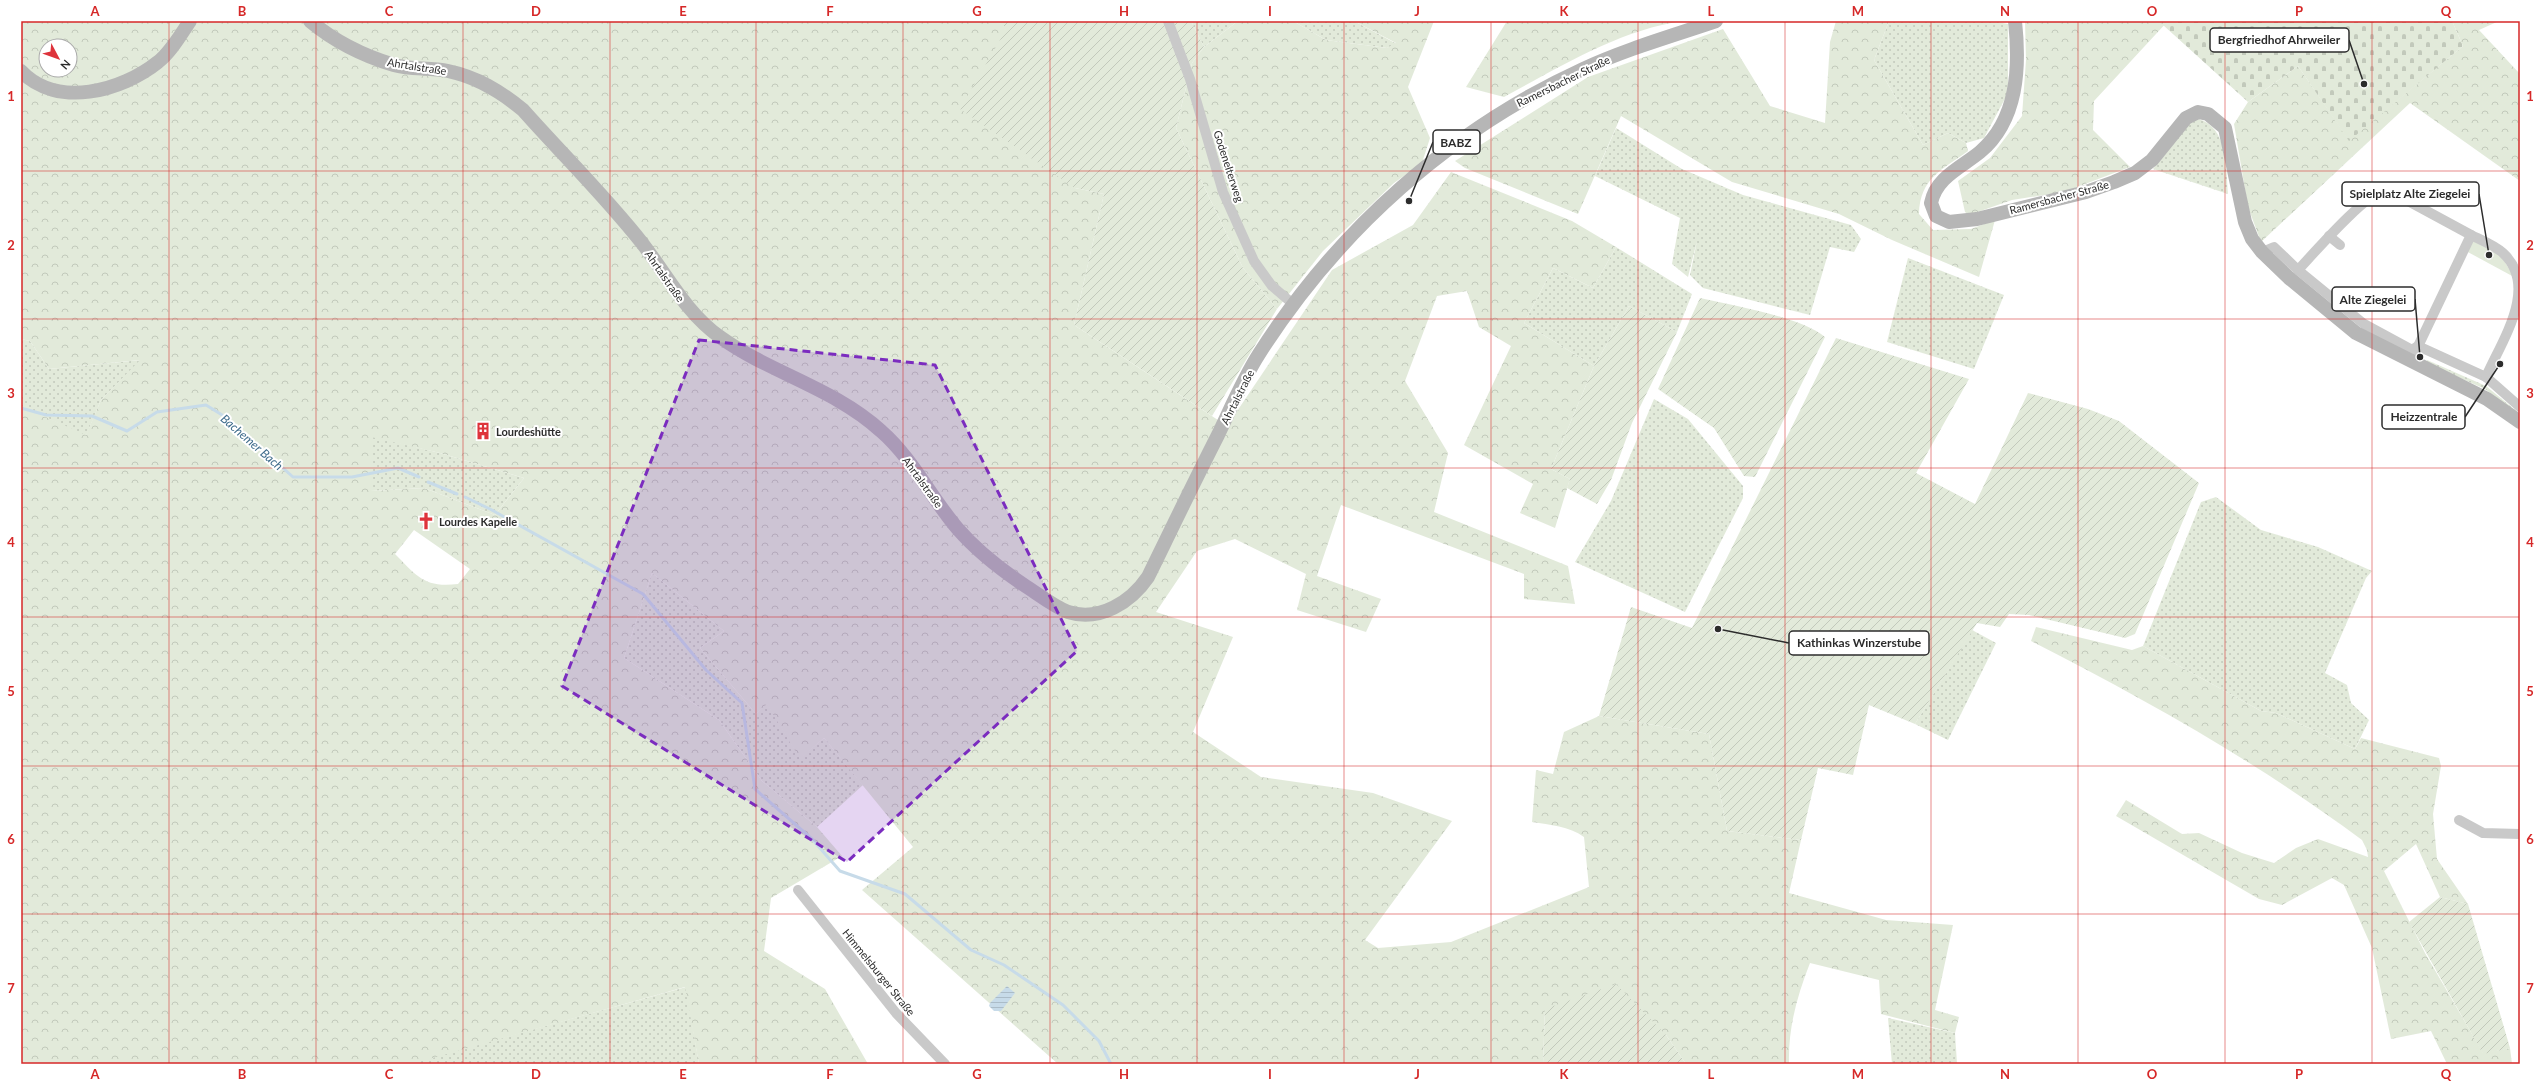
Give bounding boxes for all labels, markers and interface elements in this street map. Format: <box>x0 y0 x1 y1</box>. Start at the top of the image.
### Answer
text: A <box>89 3 100 19</box>
text: B <box>238 3 247 19</box>
text: C <box>385 3 394 19</box>
text: D <box>531 3 541 19</box>
text: E <box>679 3 687 19</box>
text: F <box>826 3 834 19</box>
text: G <box>972 3 982 19</box>
text: H <box>1119 3 1129 19</box>
text: I <box>1268 3 1272 19</box>
text: J <box>1414 3 1420 19</box>
text: K <box>1560 3 1570 19</box>
text: L <box>1708 3 1715 19</box>
text: M <box>1852 3 1864 19</box>
text: N <box>2000 3 2010 19</box>
text: O <box>2147 3 2158 19</box>
text: P <box>2295 3 2303 19</box>
text: Q <box>2441 3 2452 19</box>
callout: Bergfriedhof Ahrweiler <box>2210 28 2349 52</box>
text: Bergfriedhof Ahrweiler <box>2218 32 2341 47</box>
north arrow <box>38 38 78 78</box>
street label: Ramersbacher Straße <box>1514 53 1612 109</box>
street label: Ahrtalstraße <box>386 55 448 77</box>
text: N <box>58 57 74 72</box>
text: 1 <box>7 88 15 104</box>
text: 1 <box>2526 88 2534 104</box>
street label: Godenelterweg <box>1211 129 1247 204</box>
callout: BABZ <box>1433 130 1480 154</box>
text: BABZ <box>1440 135 1472 150</box>
street label: Ramersbacher Straße <box>2008 177 2110 217</box>
callout: Spielplatz Alte Ziegelei <box>2342 182 2479 206</box>
text: Spielplatz Alte Ziegelei <box>2350 186 2470 201</box>
text: 2 <box>7 237 15 253</box>
text: 2 <box>2526 237 2534 253</box>
street label: Ahrtalstraße <box>643 248 688 304</box>
callout: Alte Ziegelei <box>2332 287 2415 311</box>
text: Alte Ziegelei <box>2339 292 2406 307</box>
street label: Ahrtalstraße <box>1218 367 1256 427</box>
text: 3 <box>7 385 15 401</box>
text: 3 <box>2526 385 2534 401</box>
callout: Heizzentrale <box>2382 405 2465 429</box>
text: Heizzentrale <box>2391 409 2458 424</box>
water label: Bachemer Bach <box>218 411 286 473</box>
building icon: Lourdeshütte <box>473 421 493 441</box>
place label: Lourdeshütte <box>496 425 561 438</box>
street label: Ahrtalstraße <box>900 454 946 510</box>
church icon: Lourdes Kapelle <box>416 511 436 531</box>
place label: Lourdes Kapelle <box>439 515 517 528</box>
text: 4 <box>7 534 15 550</box>
text: 4 <box>2526 534 2534 550</box>
callout: Kathinkas Winzerstube <box>1789 631 1929 655</box>
text: Kathinkas Winzerstube <box>1797 635 1922 650</box>
text: 5 <box>7 683 15 699</box>
text: 5 <box>2526 683 2534 699</box>
text: 6 <box>7 831 15 847</box>
text: 6 <box>2526 831 2534 847</box>
street label: Himmelsburger Straße <box>840 926 918 1018</box>
text: 7 <box>7 980 15 996</box>
text: 7 <box>2526 980 2534 996</box>
text: A <box>89 1066 100 1082</box>
text: B <box>238 1066 247 1082</box>
text: C <box>385 1066 394 1082</box>
text: D <box>531 1066 541 1082</box>
text: E <box>679 1066 687 1082</box>
text: F <box>826 1066 834 1082</box>
text: G <box>972 1066 982 1082</box>
text: H <box>1119 1066 1129 1082</box>
text: I <box>1268 1066 1272 1082</box>
text: J <box>1414 1066 1420 1082</box>
text: K <box>1560 1066 1570 1082</box>
text: L <box>1708 1066 1715 1082</box>
text: M <box>1852 1066 1864 1082</box>
text: N <box>2000 1066 2010 1082</box>
text: O <box>2147 1066 2158 1082</box>
text: P <box>2295 1066 2303 1082</box>
text: Q <box>2441 1066 2452 1082</box>

